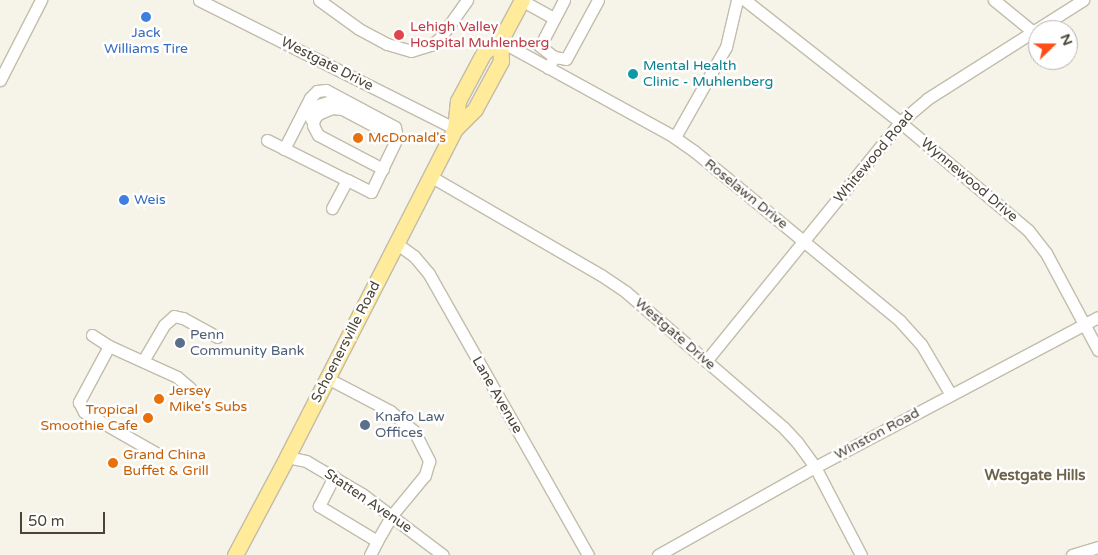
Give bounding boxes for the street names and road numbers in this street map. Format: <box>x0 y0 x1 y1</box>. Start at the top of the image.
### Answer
street label: Westgate Drive <box>278 34 376 94</box>
street label: Whitewood Road <box>831 108 917 206</box>
street label: Wynnewood Drive <box>917 135 1021 225</box>
street label: Roselawn Drive <box>701 155 791 233</box>
street label: Schoenersville Road <box>308 278 384 406</box>
street label: Westgate Drive <box>631 294 719 374</box>
street label: Lane Avenue <box>468 354 526 436</box>
street label: Winston Road <box>832 405 922 463</box>
street label: Statten Avenue <box>321 465 415 537</box>

